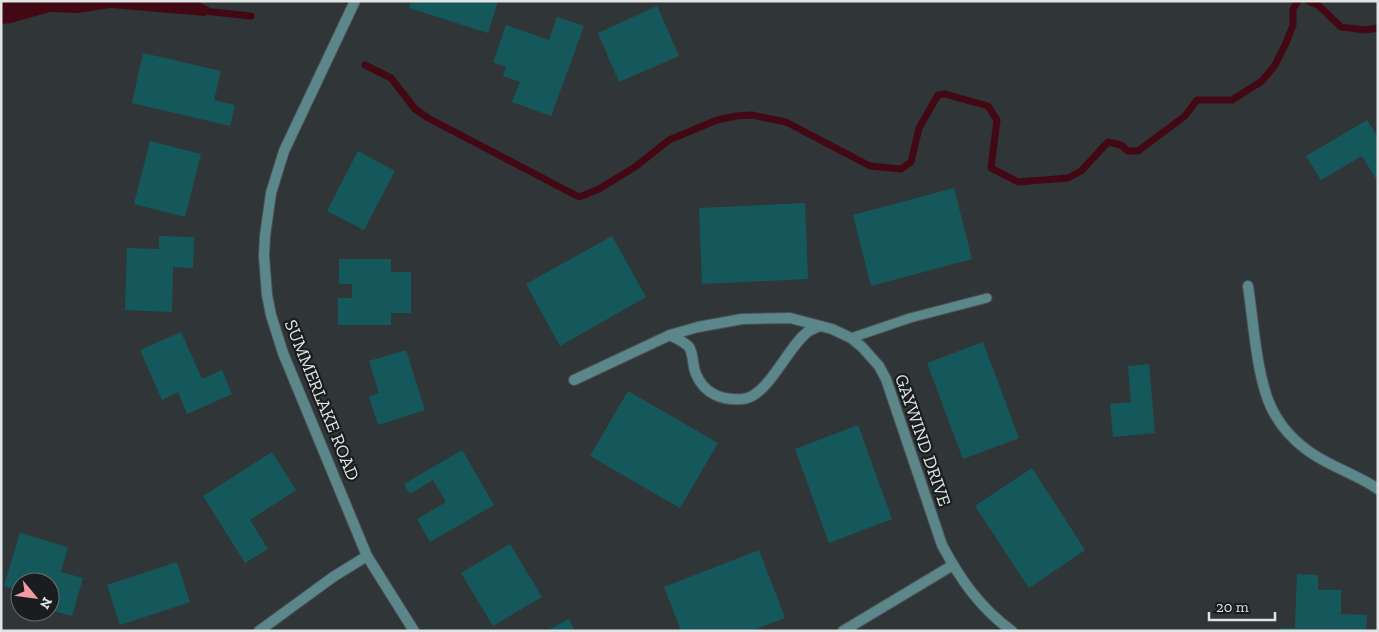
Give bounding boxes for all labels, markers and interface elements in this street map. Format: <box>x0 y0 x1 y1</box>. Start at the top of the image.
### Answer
street label: SUMMERLAKE ROAD <box>280 316 364 484</box>
street label: GAYWIND DRIVE <box>890 371 956 509</box>
north arrow <box>10 572 60 622</box>
scale bar <box>1209 590 1275 622</box>
text: N <box>36 594 56 612</box>
text: 20 m <box>1216 598 1249 616</box>

